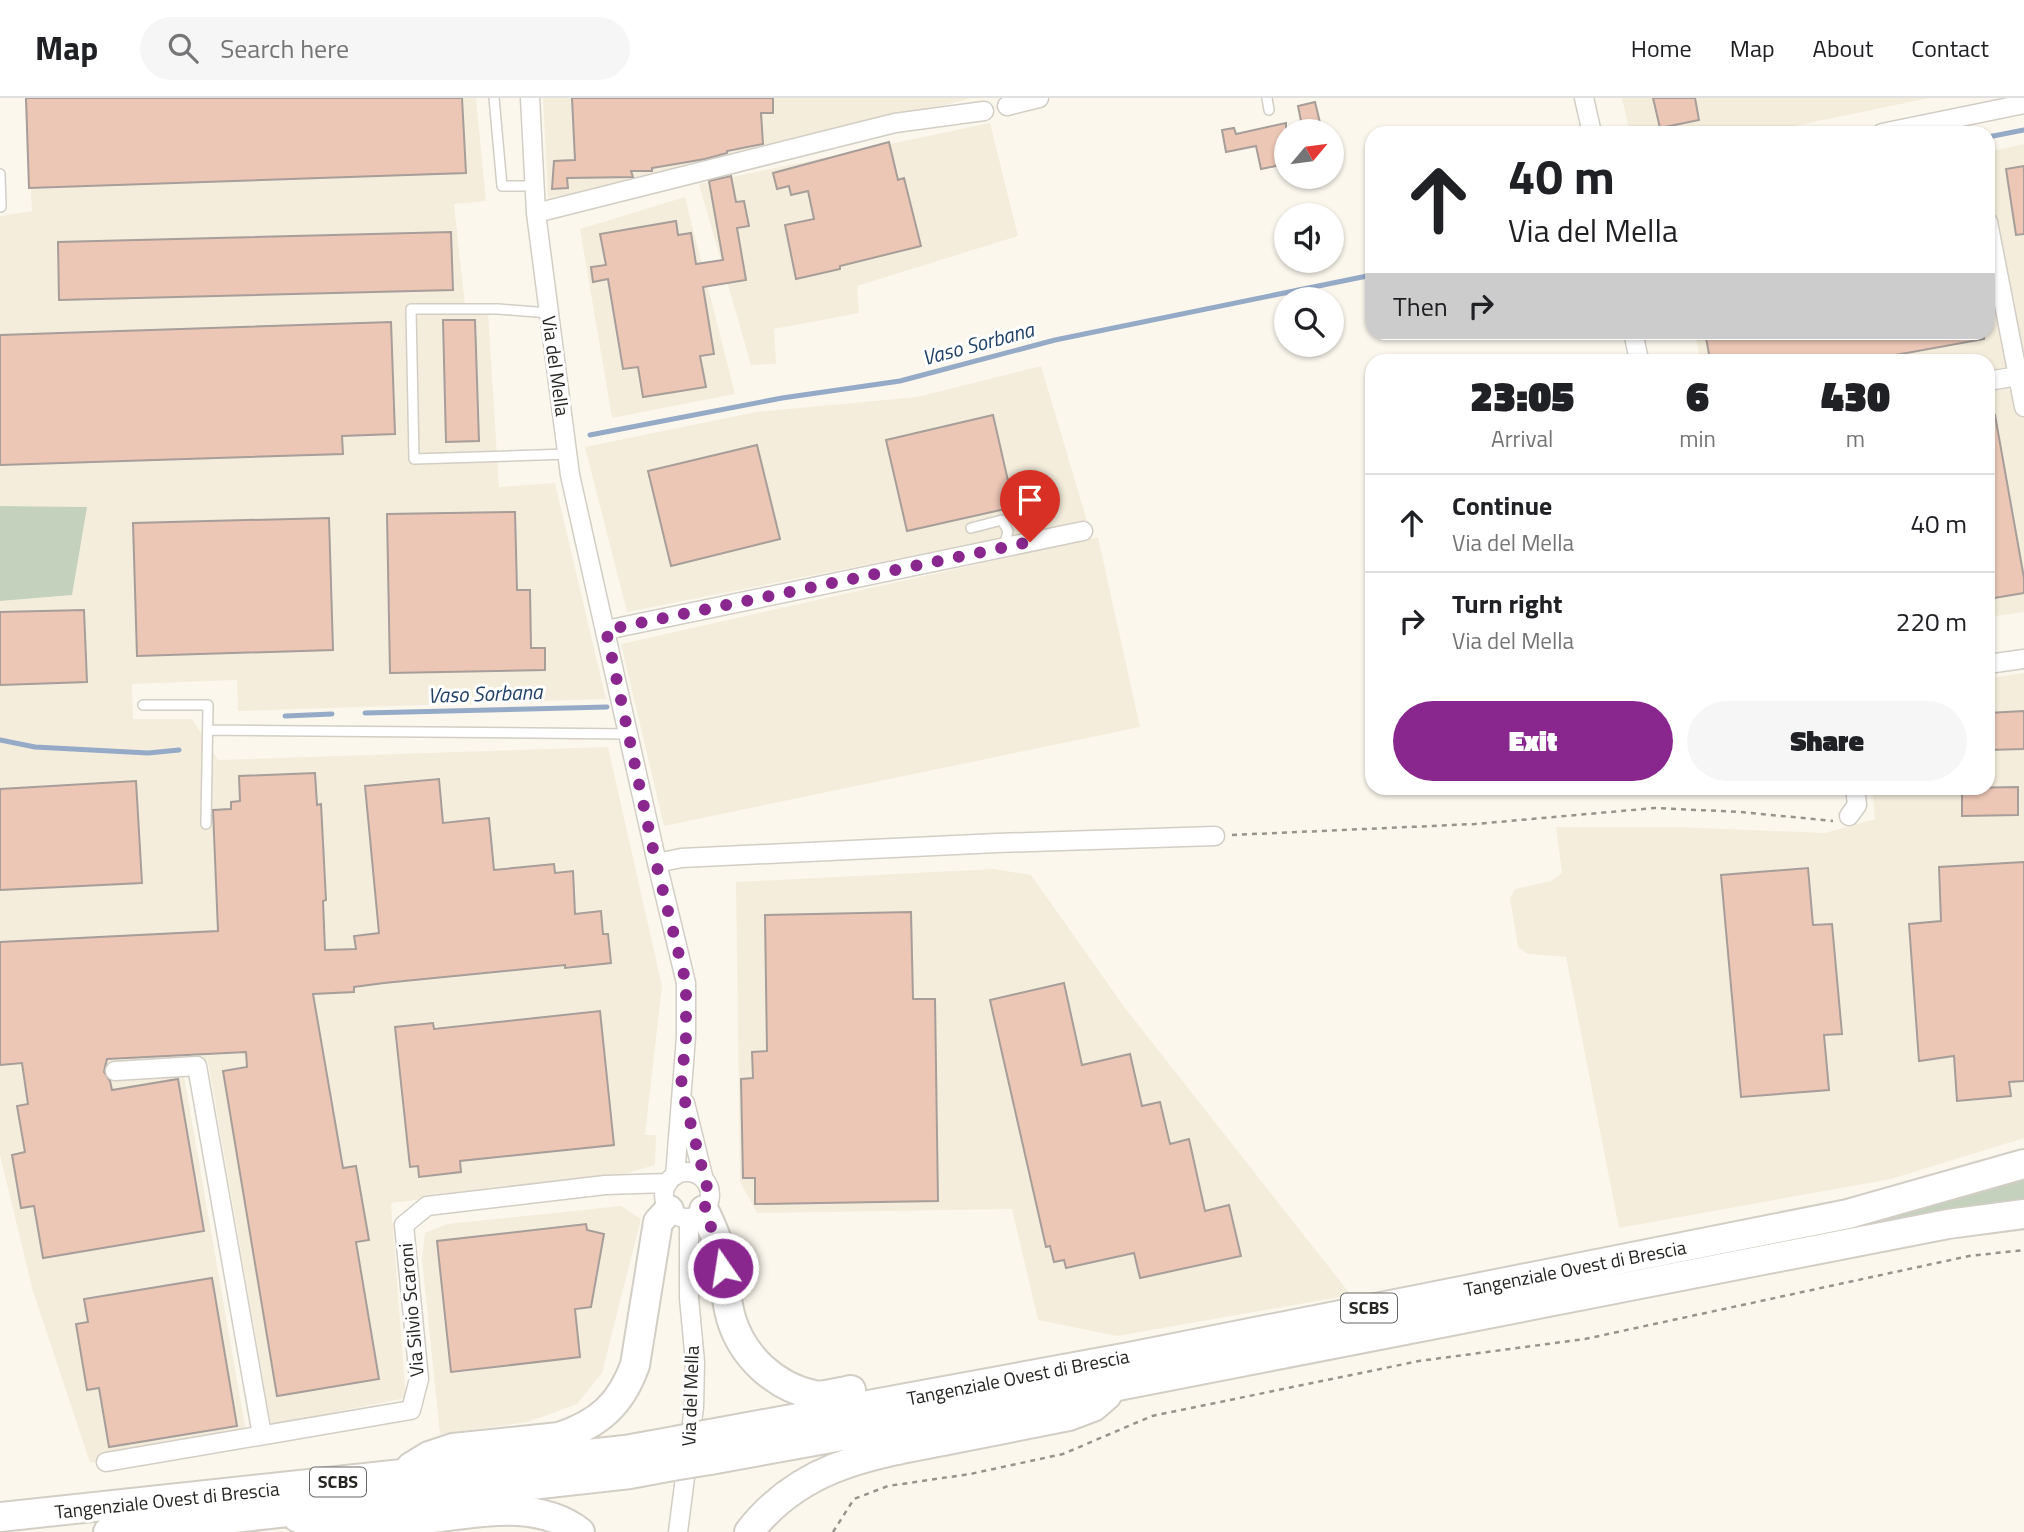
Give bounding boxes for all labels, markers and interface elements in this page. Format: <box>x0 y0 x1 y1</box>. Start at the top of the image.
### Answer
search box <box>140 17 630 80</box>
text: Map <box>35 23 98 73</box>
icon: search <box>164 29 202 67</box>
text: Search here <box>220 29 349 68</box>
text: Home <box>1631 30 1692 66</box>
text: Map <box>1730 30 1775 66</box>
text: About <box>1813 30 1873 66</box>
text: Contact <box>1911 30 1989 66</box>
north arrow <box>1274 119 1344 189</box>
map controls <box>1274 119 1344 357</box>
text: 40 m <box>1508 138 1615 213</box>
icon: ahead <box>1393 154 1484 245</box>
button: sound <box>1274 203 1344 273</box>
text: Via del Mella <box>1508 206 1678 254</box>
button: search <box>1274 287 1344 357</box>
text: Then <box>1393 287 1448 326</box>
icon: right <box>1462 287 1500 325</box>
water label: Vaso Sorbana <box>918 312 1039 373</box>
street label: Via del Mella <box>535 314 578 418</box>
text: 23:05 <box>1470 363 1574 427</box>
text: 6 <box>1686 363 1709 427</box>
text: 430 <box>1821 363 1890 427</box>
text: Arrival <box>1491 421 1553 456</box>
text: min <box>1679 421 1716 456</box>
text: m <box>1846 421 1865 456</box>
pin <box>1000 470 1060 542</box>
icon: arrive <box>1011 481 1049 519</box>
text: Continue <box>1452 486 1552 525</box>
icon: ahead <box>1393 504 1431 542</box>
text: 40 m <box>1910 504 1967 543</box>
text: Via del Mella <box>1452 525 1574 560</box>
text: Turn right <box>1452 584 1563 623</box>
icon: right <box>1393 602 1431 640</box>
text: 220 m <box>1896 602 1967 641</box>
text: Via del Mella <box>1452 623 1574 658</box>
water label: Vaso Sorbana <box>427 675 544 711</box>
button: Exit <box>1393 701 1673 781</box>
button: Share <box>1687 701 1967 781</box>
position arrow <box>686 1231 760 1305</box>
street label: Tangenziale Ovest di Brescia <box>1461 1232 1689 1303</box>
street label: Via Silvio Scaroni <box>390 1242 431 1378</box>
road number: SCBS <box>1341 1294 1397 1322</box>
street label: Tangenziale Ovest di Brescia <box>904 1341 1132 1412</box>
street label: Via del Mella <box>673 1345 706 1447</box>
road number: SCBS <box>310 1468 366 1497</box>
street label: Tangenziale Ovest di Brescia <box>53 1473 281 1526</box>

